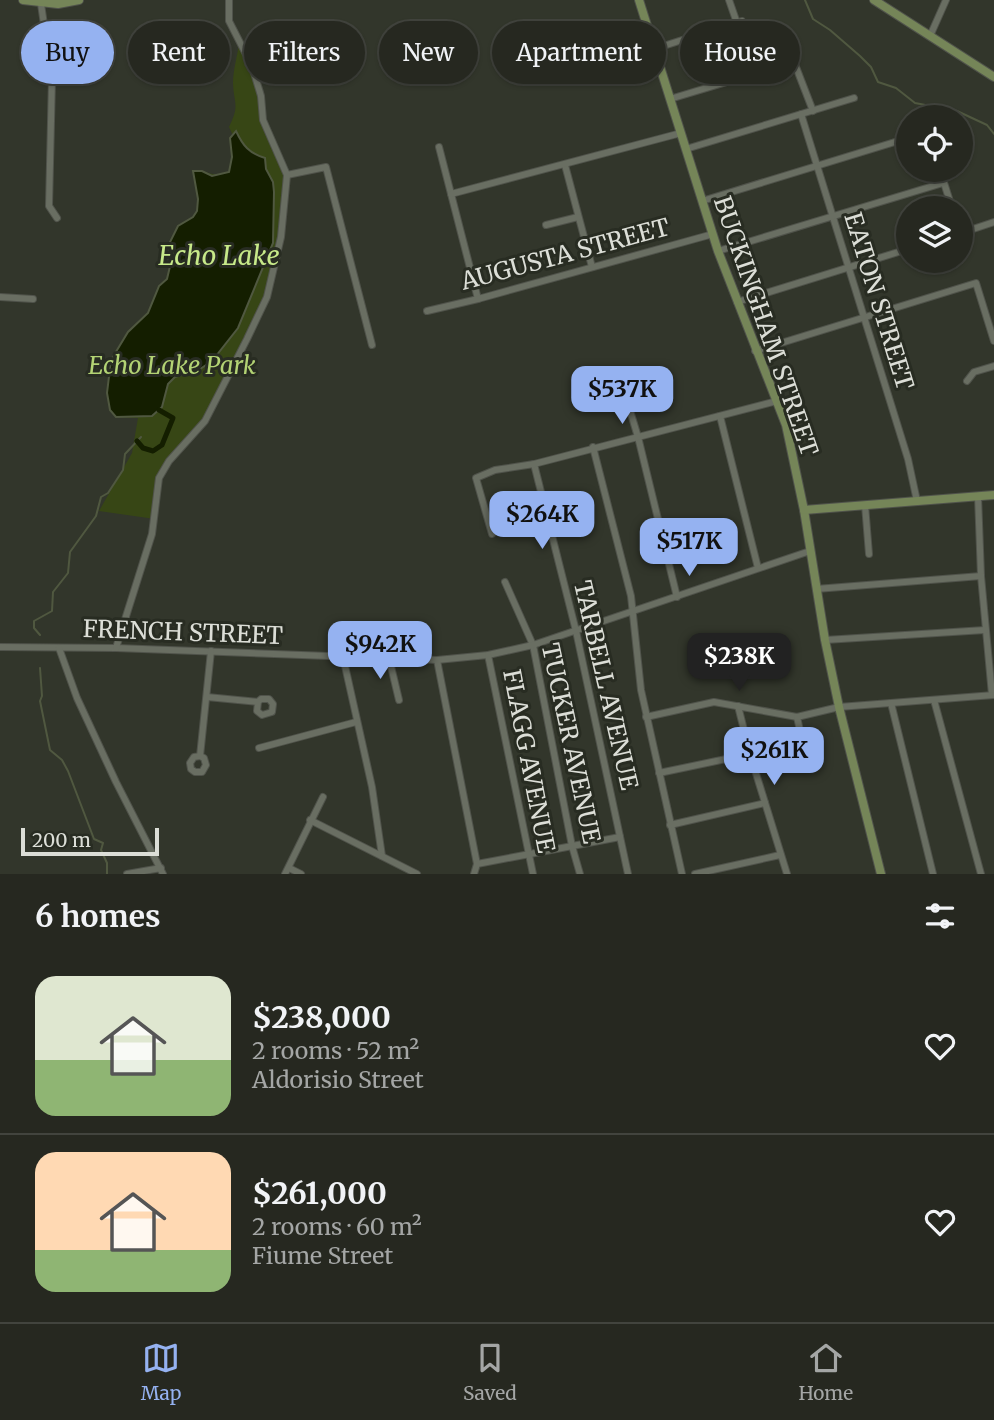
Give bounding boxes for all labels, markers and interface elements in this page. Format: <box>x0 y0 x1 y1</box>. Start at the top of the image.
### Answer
chip: Buy <box>21 21 114 84</box>
chip: Rent <box>128 21 230 84</box>
chip: Filters <box>244 21 365 84</box>
chip: New <box>379 21 478 84</box>
chip: Apartment <box>492 21 666 84</box>
chip: House <box>680 21 800 84</box>
map controls <box>896 105 973 273</box>
button: locate <box>896 105 973 182</box>
street label: BUCKINGHAM STREET <box>707 192 825 460</box>
button: layers <box>896 196 973 273</box>
street label: EATON STREET <box>837 208 921 394</box>
street label: AUGUSTA STREET <box>456 211 673 297</box>
water label: Echo Lake <box>158 239 280 272</box>
park label: Echo Lake Park <box>88 350 256 381</box>
pin: $537K <box>573 366 671 426</box>
text: $537K <box>587 374 657 403</box>
pin: $264K <box>493 491 591 551</box>
text: $264K <box>505 499 579 528</box>
pin: $517K <box>640 518 738 578</box>
text: $517K <box>656 526 722 555</box>
street label: TARBELL AVENUE <box>567 577 645 793</box>
street label: FRENCH STREET <box>82 613 284 651</box>
pin: $942K <box>331 622 429 681</box>
text: $942K <box>344 629 416 658</box>
pin: $238K <box>690 634 788 693</box>
street label: TUCKER AVENUE <box>535 640 608 847</box>
text: $238K <box>703 641 775 670</box>
street label: FLAGG AVENUE <box>496 667 562 856</box>
pin: $261K <box>725 728 823 787</box>
text: $261K <box>740 735 808 764</box>
scale bar <box>21 825 159 857</box>
text: 200 m <box>32 828 91 852</box>
text: 6 homes <box>35 897 160 935</box>
icon: filters <box>921 897 959 935</box>
text: $238,000 <box>252 998 391 1036</box>
icon: home <box>91 1004 175 1088</box>
icon: heart <box>921 1027 959 1065</box>
text: 2 rooms · 52 m² <box>252 1036 419 1065</box>
text: Aldorisio Street <box>252 1065 424 1094</box>
text: $261,000 <box>252 1174 387 1212</box>
icon: home <box>91 1180 175 1264</box>
icon: heart <box>921 1203 959 1241</box>
text: 2 rooms · 60 m² <box>252 1212 422 1241</box>
text: Fiume Street <box>252 1241 393 1270</box>
tab: Map <box>141 1339 181 1405</box>
tab: Saved <box>463 1339 517 1405</box>
tab: Home <box>798 1339 853 1405</box>

